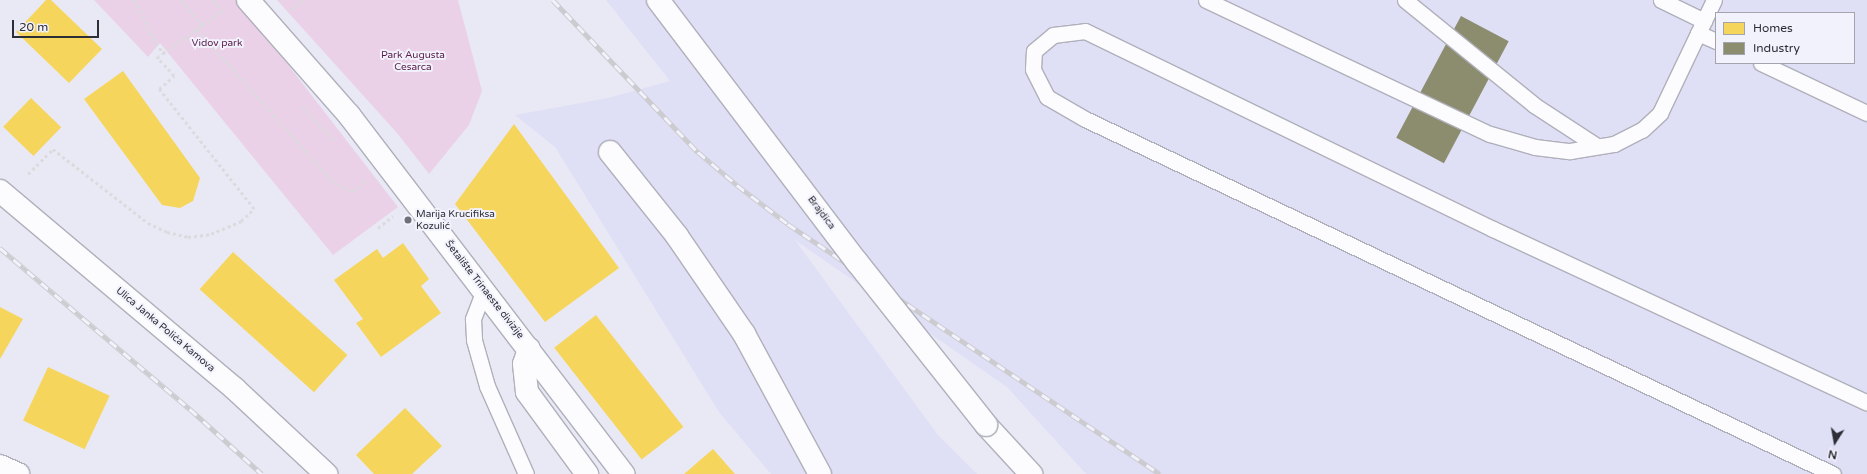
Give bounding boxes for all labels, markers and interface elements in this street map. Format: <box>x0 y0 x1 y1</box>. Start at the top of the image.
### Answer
scale bar <box>14 12 101 38</box>
legend <box>1715 12 1855 64</box>
text: 20 m <box>19 20 48 34</box>
text: Homes <box>1753 21 1793 35</box>
park label: Vidov park <box>192 38 242 50</box>
text: Industry <box>1753 41 1800 55</box>
park label: Park Augusta Cesarca <box>381 49 445 72</box>
street label: Brajdica <box>805 194 837 232</box>
place label: Marija Krucifiksa Kozulić <box>416 208 495 232</box>
marker: Marija Krucifiksa Kozulić <box>403 215 413 225</box>
street label: Šetalište Trinaeste divizije <box>442 239 526 341</box>
street label: Ulica Janka Polića Kamova <box>113 285 217 375</box>
north arrow <box>1815 422 1855 462</box>
text: N <box>1827 447 1838 461</box>

